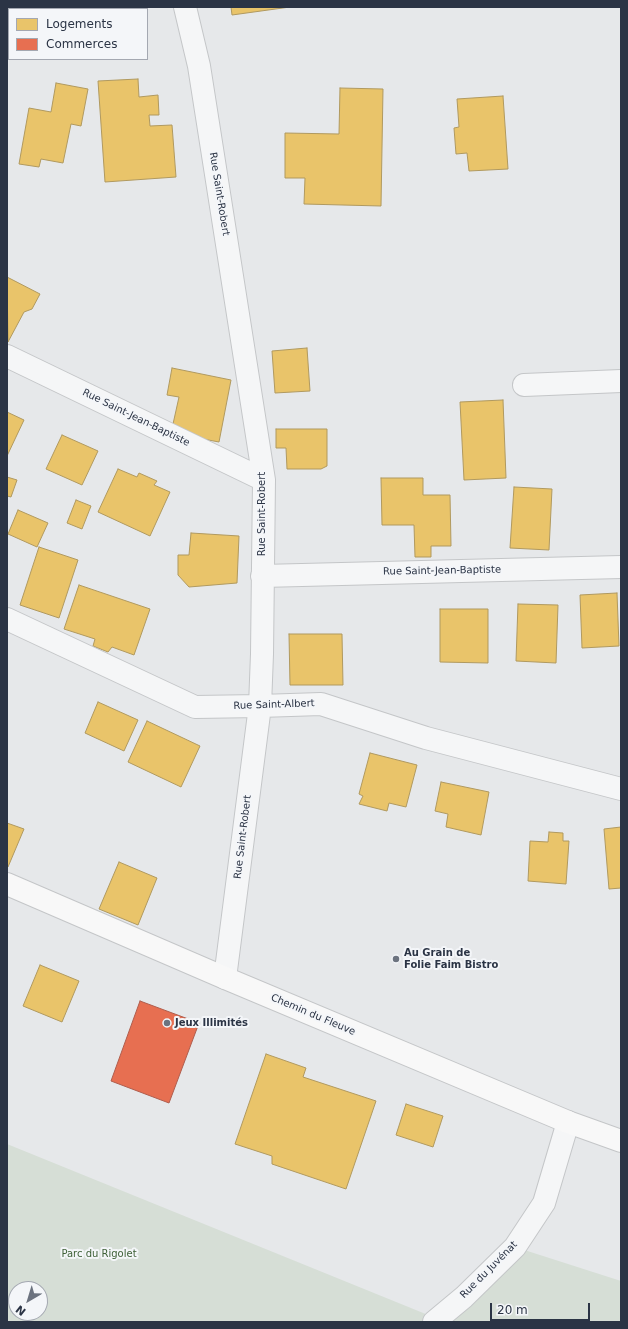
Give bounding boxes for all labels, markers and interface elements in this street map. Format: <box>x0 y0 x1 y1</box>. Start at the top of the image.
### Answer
legend <box>8 8 148 60</box>
text: Logements <box>46 17 112 31</box>
text: Commerces <box>46 37 117 51</box>
street label: Rue Saint-Robert <box>206 151 232 237</box>
street label: Rue Saint-Jean-Baptiste <box>80 387 192 449</box>
street label: Rue Saint-Robert <box>256 472 268 556</box>
street label: Rue Saint-Jean-Baptiste <box>383 564 501 578</box>
street label: Rue Saint-Albert <box>233 698 315 712</box>
street label: Rue Saint-Robert <box>232 794 254 880</box>
place label: Au Grain de Folie Faim Bistro <box>404 947 498 970</box>
marker: Au Grain de Folie Faim Bistro <box>391 954 401 964</box>
street label: Chemin du Fleuve <box>269 992 357 1038</box>
place label: Jeux Illimités <box>175 1017 248 1029</box>
marker: Jeux Illimités <box>162 1018 172 1028</box>
street label: Rue du Juvénat <box>458 1239 520 1301</box>
park label: Parc du Rigolet <box>61 1248 137 1260</box>
north arrow <box>8 1281 48 1321</box>
scale bar <box>492 1295 592 1321</box>
text: N <box>13 1302 29 1318</box>
text: 20 m <box>497 1303 528 1317</box>

